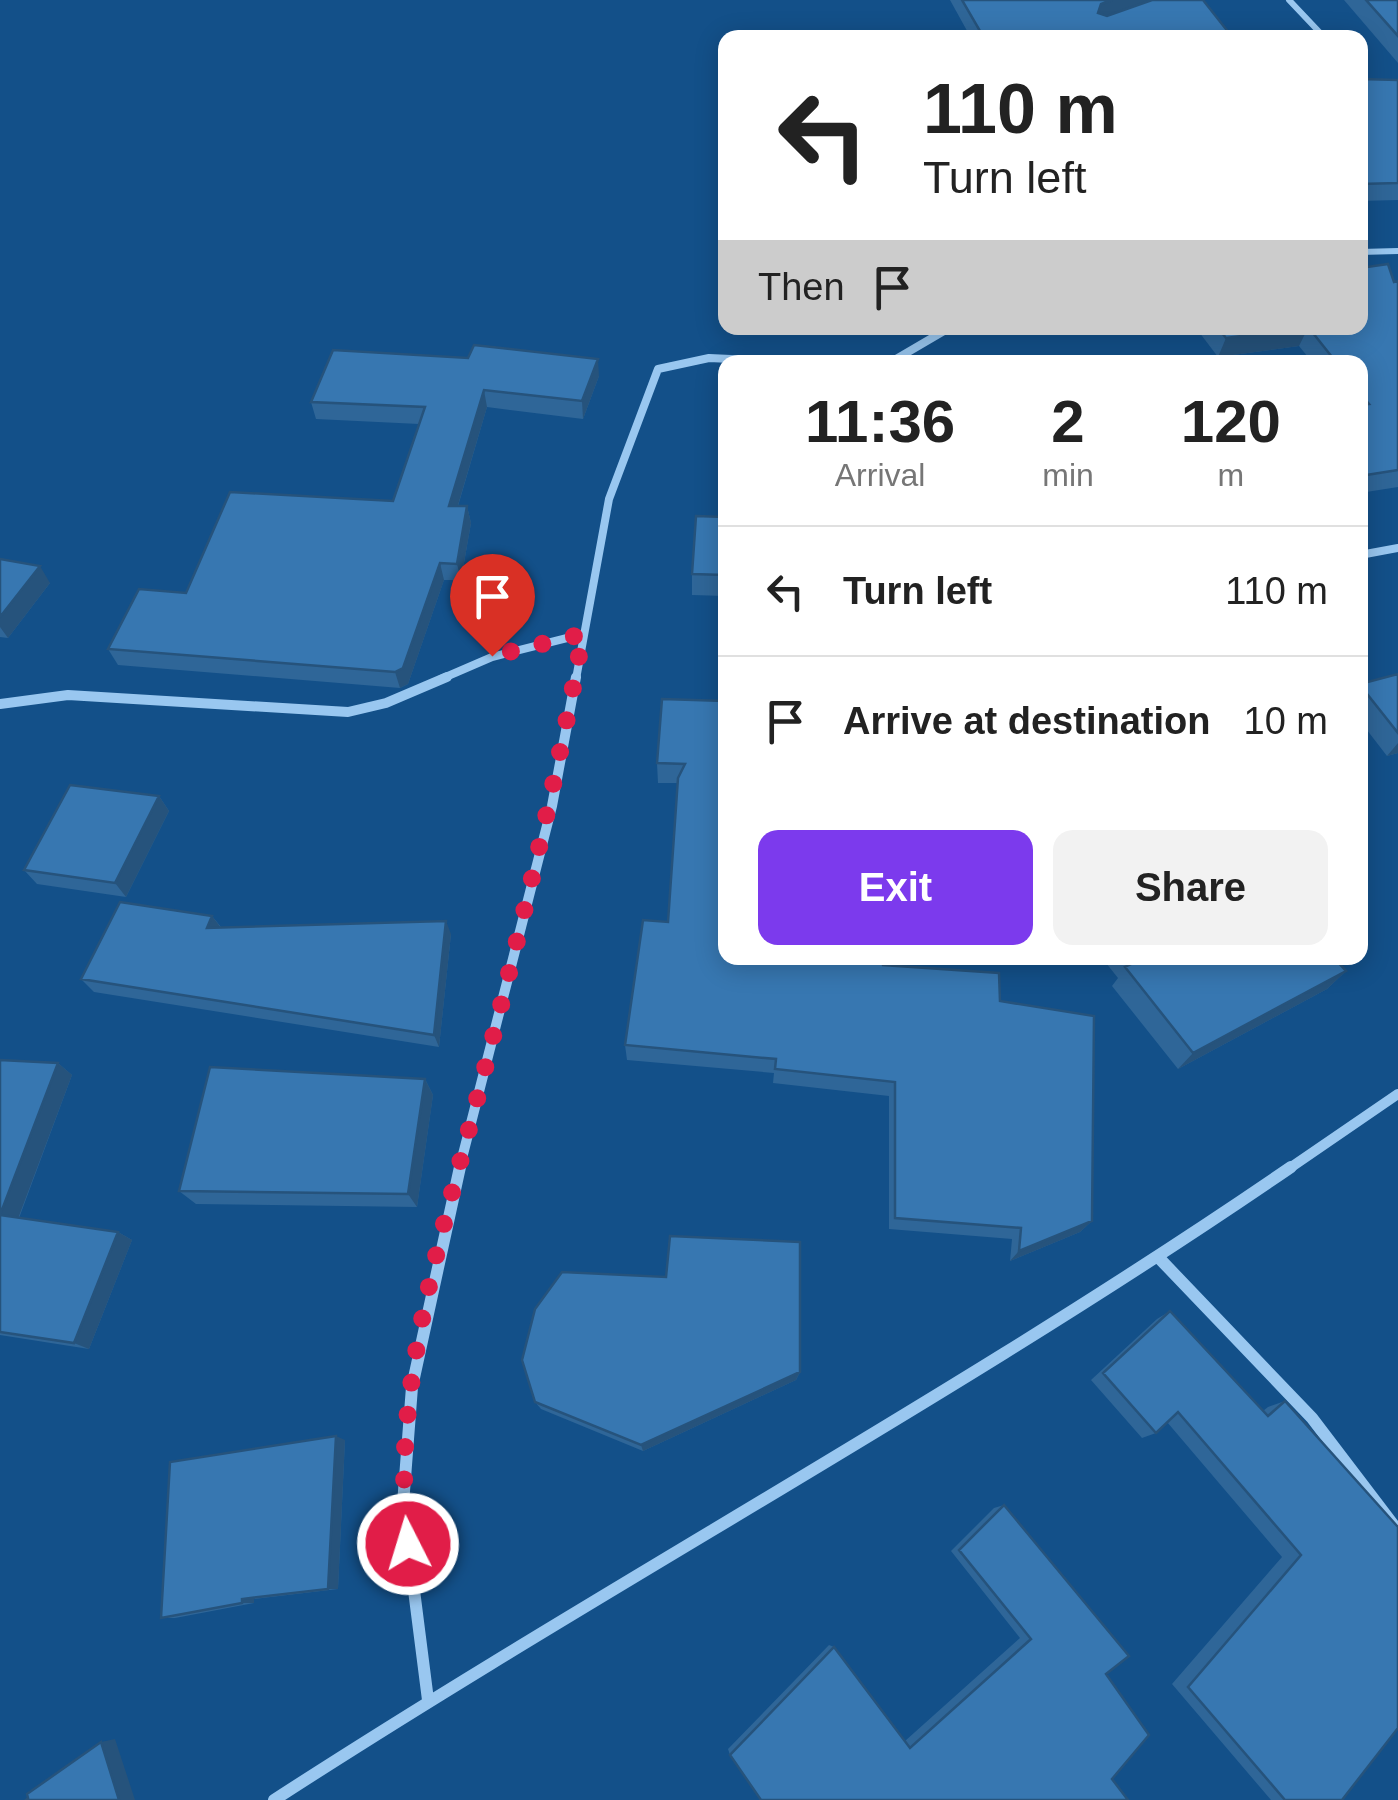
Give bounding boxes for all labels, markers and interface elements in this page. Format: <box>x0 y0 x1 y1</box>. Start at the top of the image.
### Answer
icon: left <box>758 70 888 200</box>
text: 110 m <box>923 70 1118 148</box>
text: Turn left <box>923 152 1086 203</box>
icon: arrive <box>865 260 920 315</box>
text: Then <box>758 266 845 308</box>
text: 11:36 <box>805 388 955 455</box>
text: 2 <box>1051 388 1085 455</box>
text: 120 <box>1181 388 1281 455</box>
text: Arrival <box>835 457 925 493</box>
text: min <box>1042 457 1094 493</box>
text: m <box>1218 457 1244 493</box>
pin <box>450 554 535 657</box>
icon: left <box>758 564 813 619</box>
icon: arrive <box>465 569 520 624</box>
text: Turn left <box>843 570 992 612</box>
text: 110 m <box>1225 570 1328 612</box>
icon: arrive <box>758 694 813 749</box>
text: Arrive at destination <box>843 700 1210 742</box>
text: 10 m <box>1244 700 1328 742</box>
button: Exit <box>758 830 1033 945</box>
button: Share <box>1053 830 1328 945</box>
position arrow <box>356 1492 460 1596</box>

